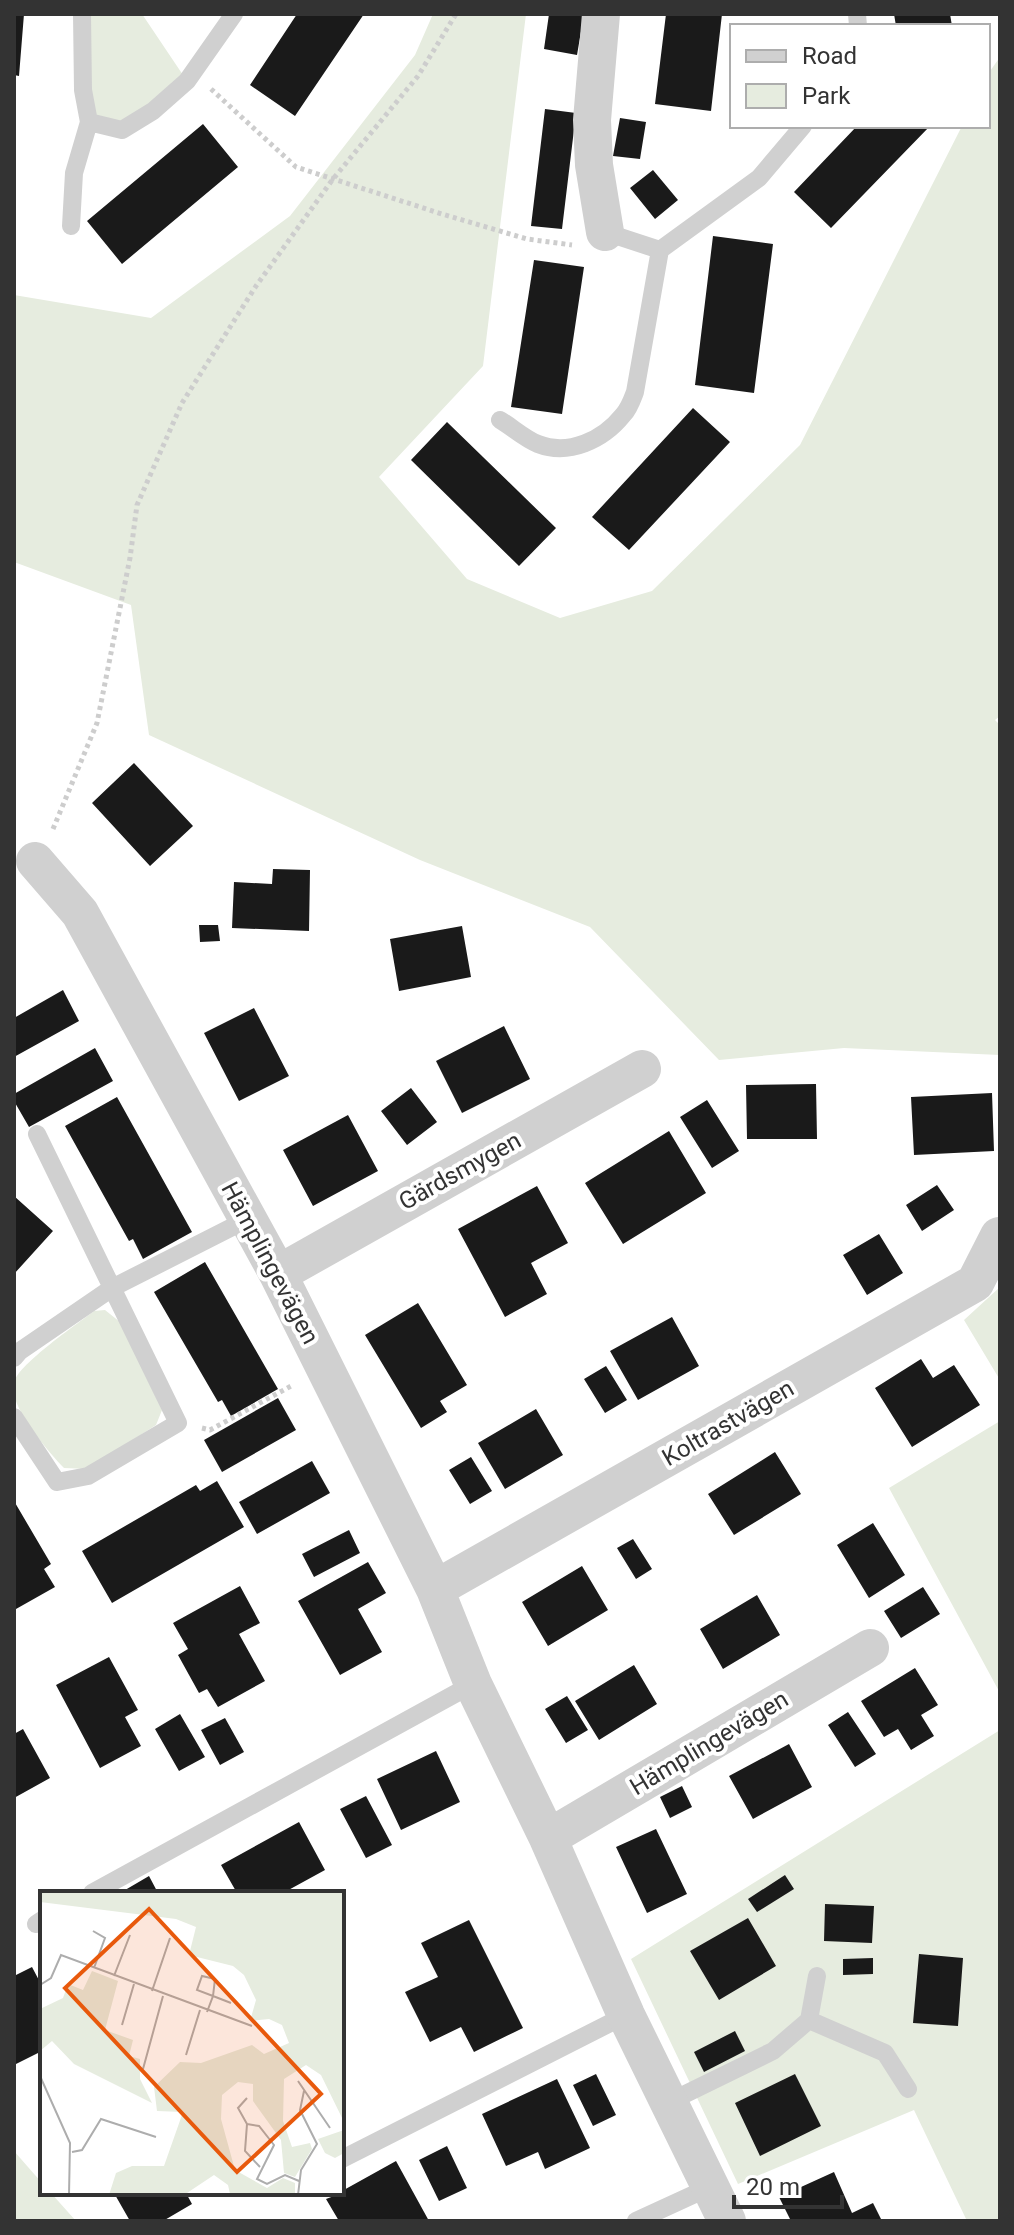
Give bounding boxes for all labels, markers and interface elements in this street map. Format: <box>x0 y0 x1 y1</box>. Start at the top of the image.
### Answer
legend <box>730 24 990 128</box>
text: Road <box>802 42 857 70</box>
text: Park <box>802 82 851 110</box>
street label: Gärdsmygen <box>394 1126 526 1216</box>
street label: Hämplingevägen <box>215 1177 325 1349</box>
street label: Koltrastvägen <box>657 1374 799 1472</box>
street label: Hämplingevägen <box>625 1685 793 1801</box>
inset map <box>40 1891 344 2195</box>
scale bar <box>734 2159 842 2209</box>
text: 20 m <box>746 2173 800 2201</box>

